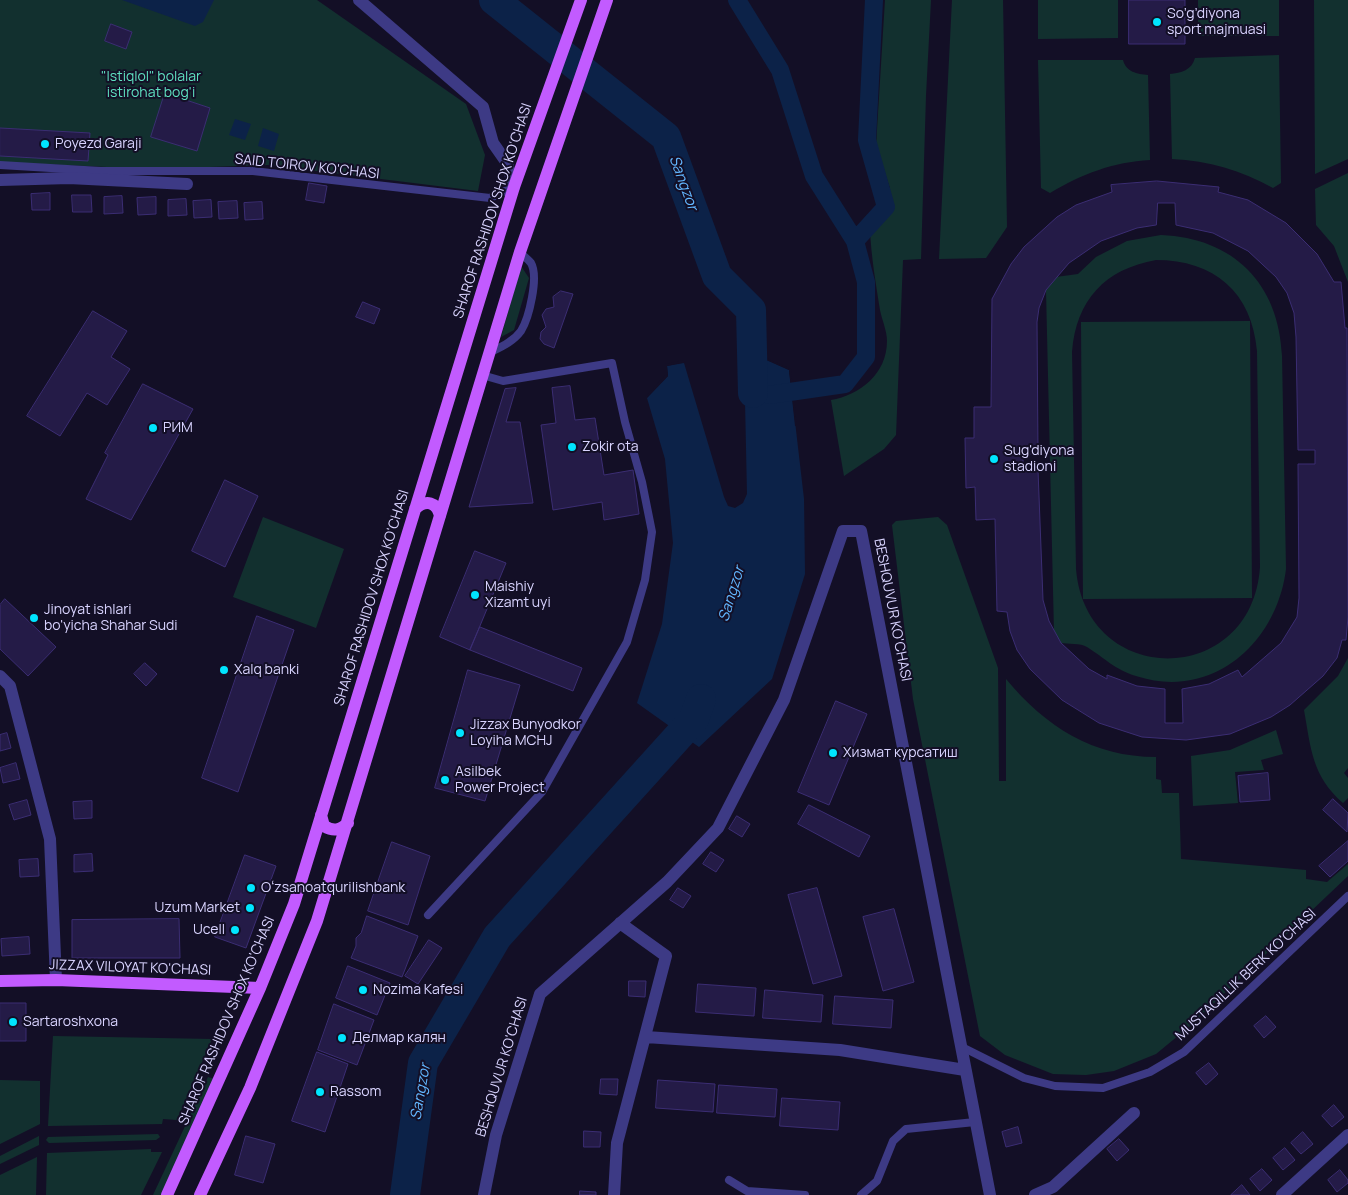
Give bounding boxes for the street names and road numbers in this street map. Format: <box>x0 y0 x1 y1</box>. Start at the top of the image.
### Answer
street label: SHAROF RASHIDOV SHOX KO'CHASI <box>450 101 536 321</box>
street label: SAID TOIROV KO'CHASI <box>234 151 380 183</box>
street label: SHAROF RASHIDOV SHOX KO'CHASI <box>331 488 413 708</box>
street label: BESHQUVUR KO'CHASI <box>870 537 914 683</box>
street label: MUSTAQILLIK BERK KO'CHASI <box>1172 905 1320 1045</box>
street label: SHAROF RASHIDOV SHOX KO'CHASI <box>175 914 279 1128</box>
street label: JIZZAX VILOYAT KO'CHASI <box>49 957 211 979</box>
street label: BESHQUVUR KO'CHASI <box>473 995 531 1139</box>

